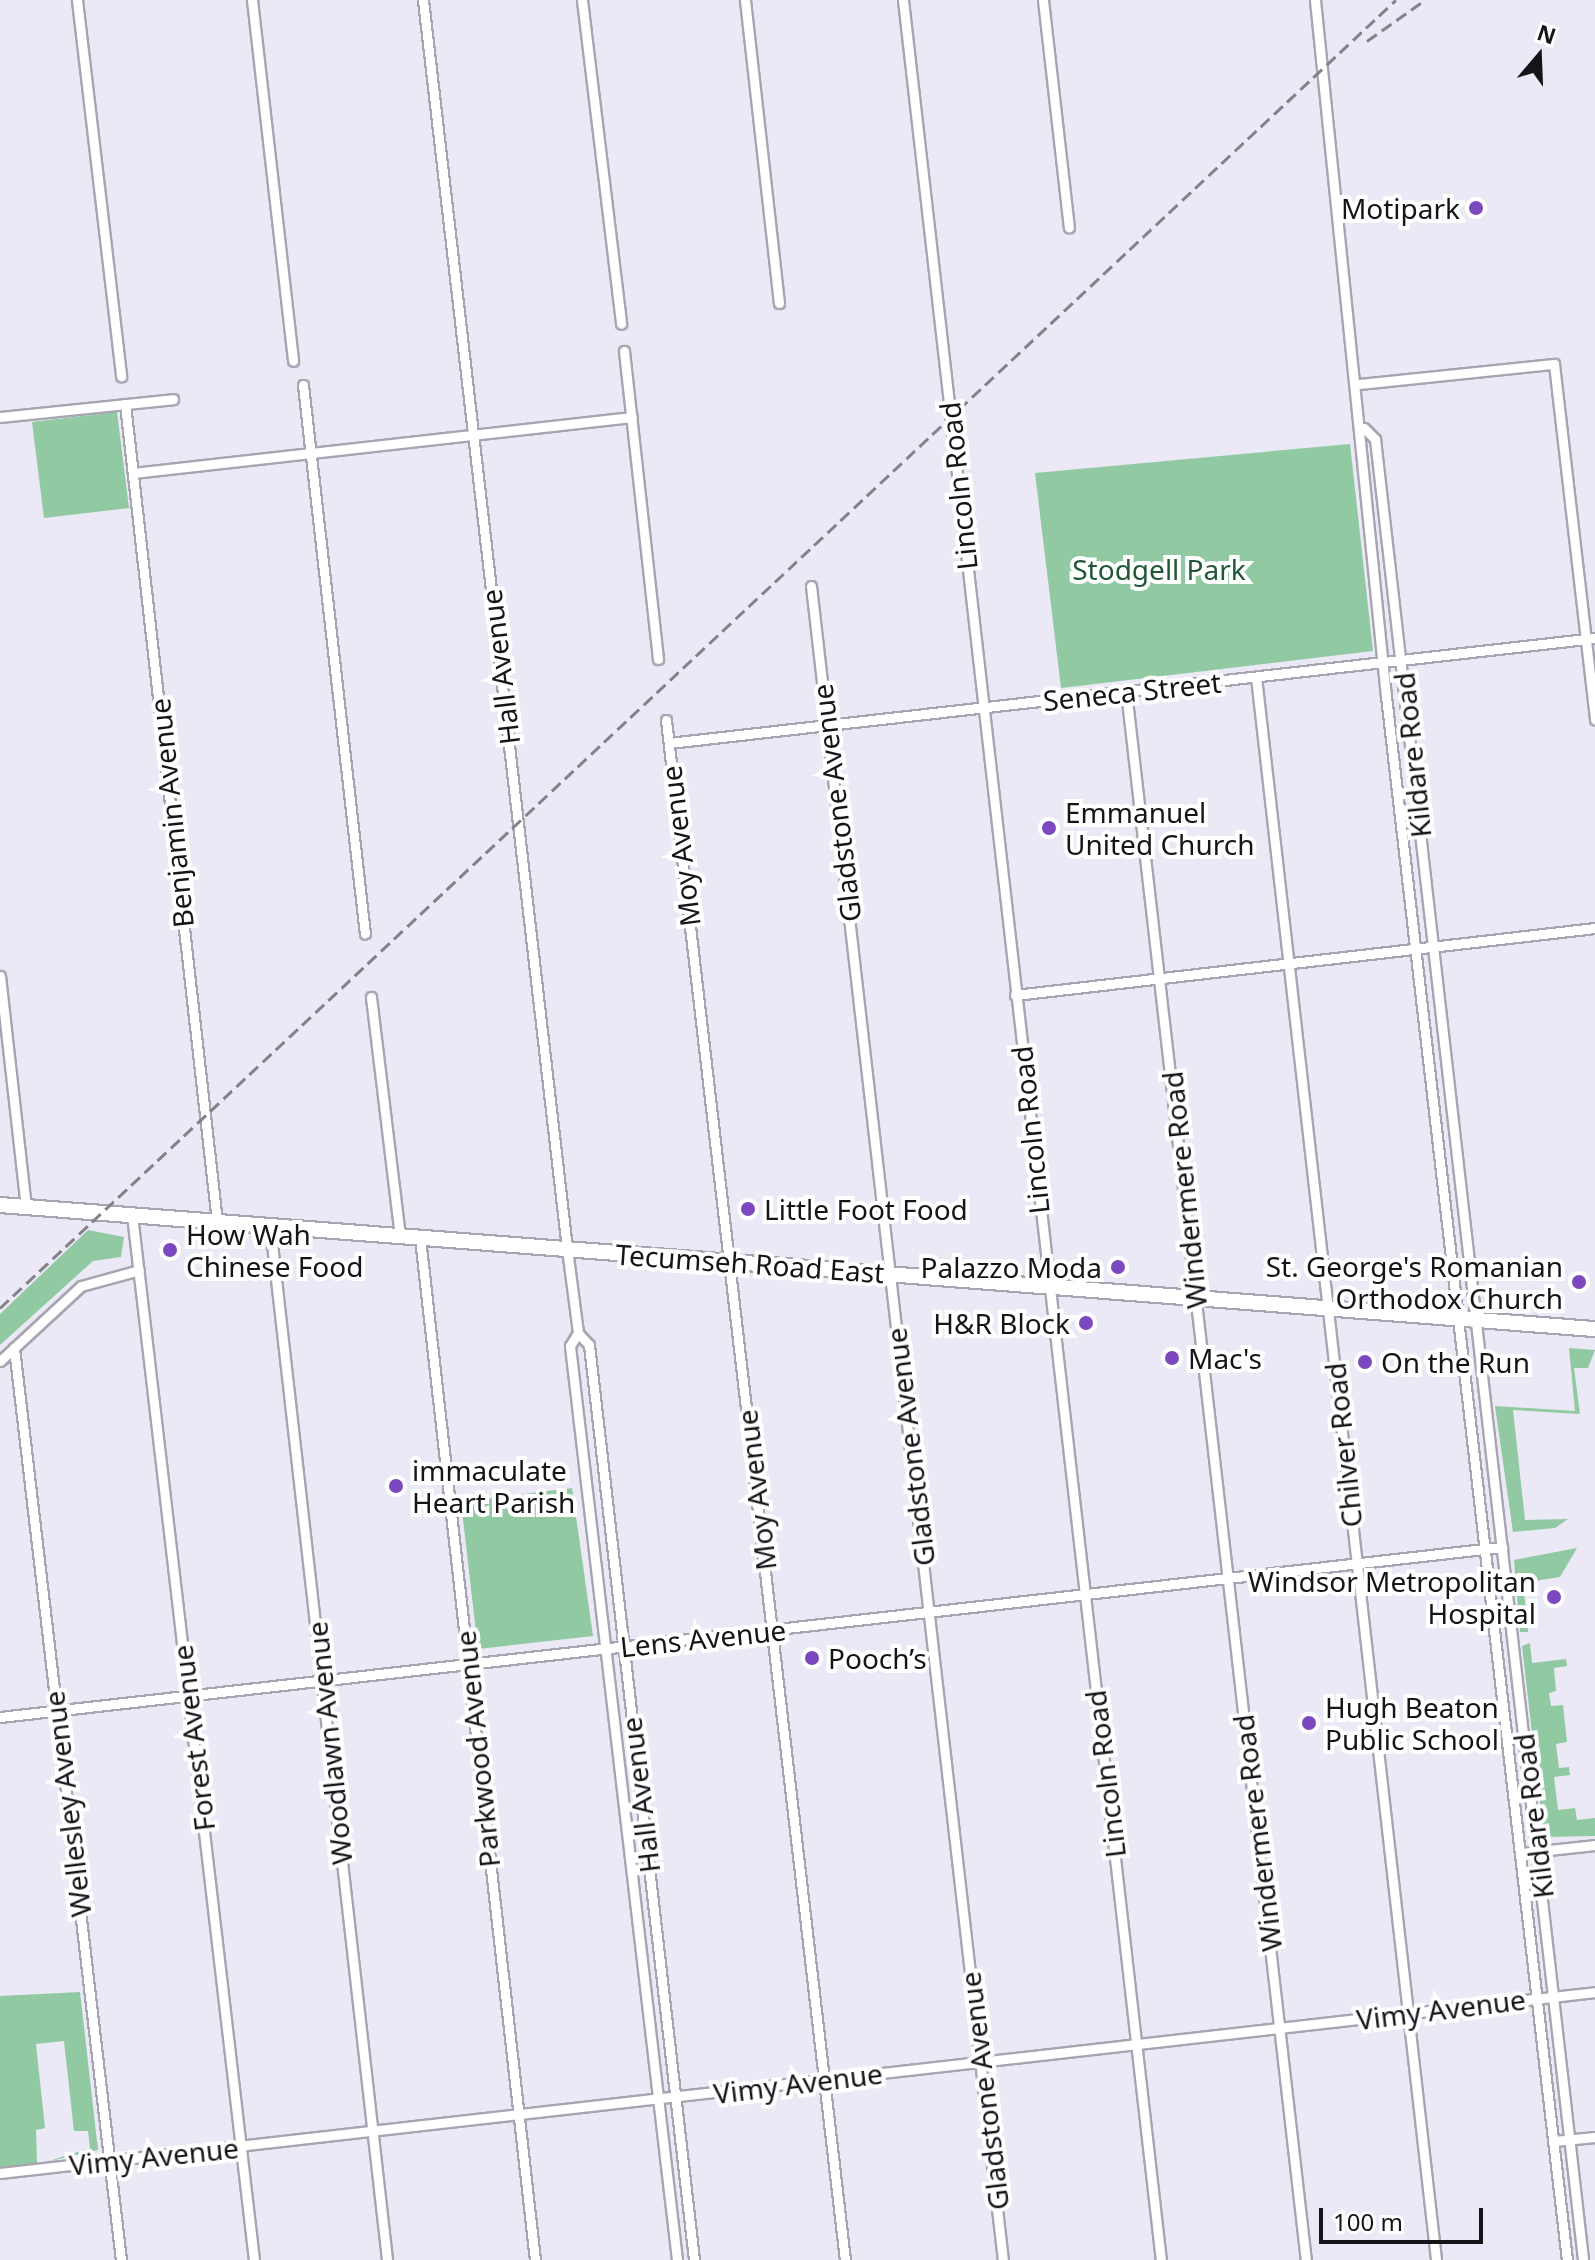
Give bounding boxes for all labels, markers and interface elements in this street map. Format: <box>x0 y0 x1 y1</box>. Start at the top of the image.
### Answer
north arrow <box>1499 16 1579 96</box>
text: N <box>1533 16 1560 50</box>
place label: Motipark <box>1341 191 1460 225</box>
marker: Motipark <box>1467 199 1485 217</box>
street label: Lincoln Road <box>932 400 984 572</box>
park label: Stodgell Park <box>1072 552 1246 586</box>
street label: Hall Avenue <box>474 587 526 747</box>
street label: Seneca Street <box>1041 665 1223 717</box>
street label: Kildare Road <box>1387 671 1437 839</box>
street label: Gladstone Avenue <box>805 682 867 924</box>
street label: Benjamin Avenue <box>142 697 200 929</box>
street label: Moy Avenue <box>653 764 707 928</box>
place label: Emmanuel United Church <box>1065 795 1254 861</box>
marker: Emmanuel United Church <box>1040 819 1058 837</box>
street label: Lincoln Road <box>1004 1044 1056 1216</box>
street label: Windermere Road <box>1155 1070 1213 1310</box>
place label: Little Foot Food <box>764 1192 968 1226</box>
marker: Little Foot Food <box>739 1200 757 1218</box>
place label: How Wah Chinese Food <box>186 1217 363 1283</box>
street label: Tecumseh Road East <box>614 1237 886 1289</box>
marker: How Wah Chinese Food <box>161 1241 179 1259</box>
place label: St. George's Romanian Orthodox Church <box>1266 1249 1563 1315</box>
place label: Palazzo Moda <box>921 1250 1102 1284</box>
marker: Palazzo Moda <box>1109 1258 1127 1276</box>
marker: St. George's Romanian Orthodox Church <box>1570 1273 1588 1291</box>
place label: H&R Block <box>933 1306 1070 1340</box>
marker: H&R Block <box>1077 1314 1095 1332</box>
street label: Gladstone Avenue <box>879 1326 941 1568</box>
place label: Mac's <box>1188 1341 1262 1375</box>
place label: On the Run <box>1381 1345 1530 1379</box>
marker: Mac's <box>1163 1349 1181 1367</box>
marker: On the Run <box>1356 1353 1374 1371</box>
street label: Chilver Road <box>1318 1361 1368 1529</box>
street label: Moy Avenue <box>729 1408 783 1572</box>
place label: immaculate Heart Parish <box>412 1453 575 1519</box>
marker: immaculate Heart Parish <box>387 1477 405 1495</box>
place label: Windsor Metropolitan Hospital <box>1248 1564 1536 1630</box>
marker: Windsor Metropolitan Hospital <box>1543 1586 1565 1608</box>
street label: Lens Avenue <box>618 1613 788 1663</box>
street label: Woodlawn Avenue <box>300 1620 358 1866</box>
street label: Parkwood Avenue <box>448 1629 506 1869</box>
place label: Pooch’s <box>828 1641 927 1675</box>
street label: Forest Avenue <box>165 1643 221 1833</box>
marker: Pooch’s <box>803 1649 821 1667</box>
street label: Lincoln Road <box>1078 1688 1132 1860</box>
street label: Wellesley Avenue <box>36 1689 98 1919</box>
place label: Hugh Beaton Public School <box>1325 1690 1499 1756</box>
street label: Windermere Road <box>1226 1713 1288 1953</box>
marker: Hugh Beaton Public School <box>1300 1714 1318 1732</box>
street label: Hall Avenue <box>614 1715 666 1875</box>
street label: Kildare Road <box>1506 1732 1560 1900</box>
street label: Gladstone Avenue <box>953 1970 1015 2212</box>
street label: Vimy Avenue <box>1355 1982 1527 2036</box>
street label: Vimy Avenue <box>712 2056 884 2110</box>
street label: Vimy Avenue <box>68 2130 240 2182</box>
scale bar <box>1323 2192 1487 2242</box>
text: 100 m <box>1333 2205 1403 2238</box>

